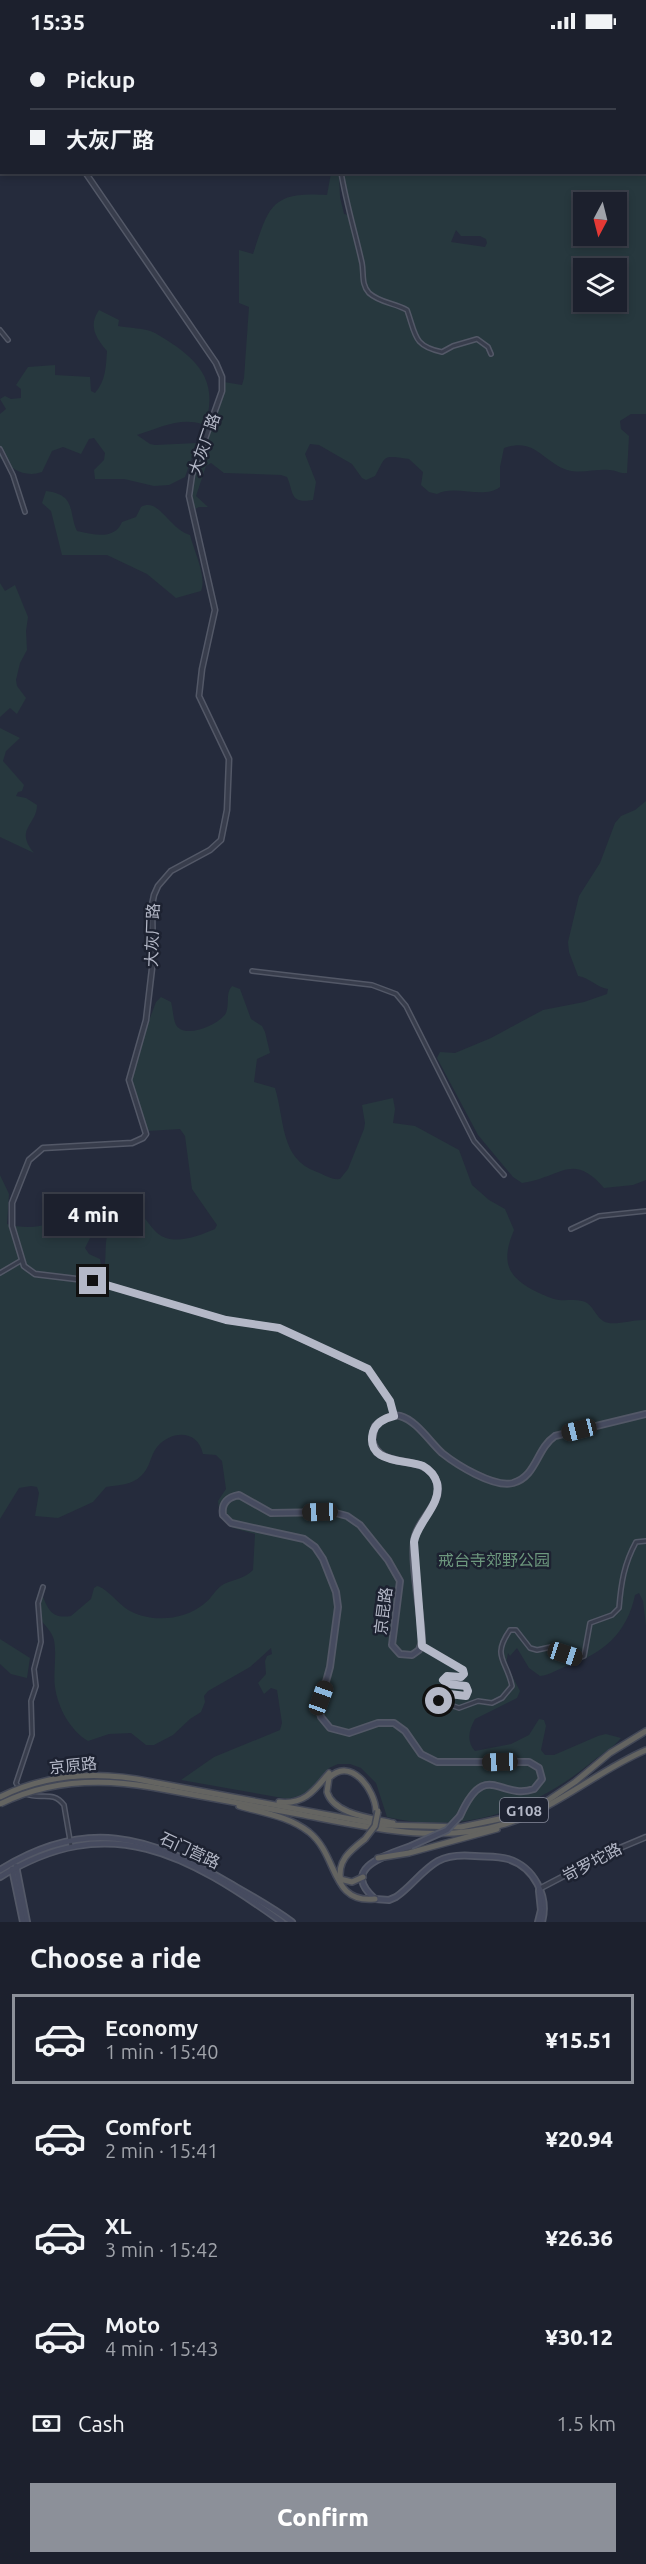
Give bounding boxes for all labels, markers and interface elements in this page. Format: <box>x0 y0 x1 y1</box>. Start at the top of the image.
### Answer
text: 15:35 <box>30 9 85 34</box>
text: Pickup <box>66 67 135 92</box>
text: 大灰厂路 <box>66 127 154 152</box>
north arrow <box>573 192 627 246</box>
map controls <box>573 192 627 312</box>
button: layers <box>573 258 627 312</box>
street label: 大灰厂路 <box>185 411 223 477</box>
street label: 大灰厂路 <box>142 903 162 967</box>
callout: 4 min <box>44 1194 142 1236</box>
text: 4 min <box>68 1203 119 1226</box>
route end <box>79 1267 106 1294</box>
car <box>559 1417 599 1443</box>
car <box>302 1502 338 1522</box>
park label: 戒台寺郊野公园 <box>438 1551 550 1569</box>
street label: 京昆路 <box>371 1586 395 1636</box>
car <box>545 1640 585 1668</box>
car <box>306 1678 336 1718</box>
route start <box>425 1687 452 1714</box>
car <box>482 1752 518 1772</box>
street label: 京原路 <box>48 1754 98 1776</box>
road number: G108 <box>500 1798 548 1822</box>
street label: 石门营路 <box>157 1828 223 1872</box>
street label: 岢罗坨路 <box>560 1839 624 1885</box>
text: Choose a ride <box>30 1943 202 1973</box>
icon: car <box>33 2012 87 2066</box>
text: Economy <box>105 2015 198 2040</box>
text: ¥15.51 <box>546 2027 613 2052</box>
text: 1 min · 15:40 <box>105 2040 219 2063</box>
icon: car <box>33 2111 87 2165</box>
text: Comfort <box>105 2114 192 2139</box>
text: ¥20.94 <box>546 2126 613 2151</box>
text: 2 min · 15:41 <box>105 2139 219 2162</box>
icon: car <box>33 2210 87 2264</box>
text: XL <box>105 2213 132 2238</box>
text: ¥26.36 <box>546 2225 613 2250</box>
text: 3 min · 15:42 <box>105 2238 219 2261</box>
icon: car <box>33 2309 87 2363</box>
text: Moto <box>105 2312 160 2337</box>
text: ¥30.12 <box>546 2324 613 2349</box>
text: 4 min · 15:43 <box>105 2337 219 2360</box>
icon: cash <box>30 2407 63 2440</box>
text: Cash <box>78 2411 125 2436</box>
text: 1.5 km <box>557 2412 616 2435</box>
button: Confirm <box>30 2483 616 2552</box>

